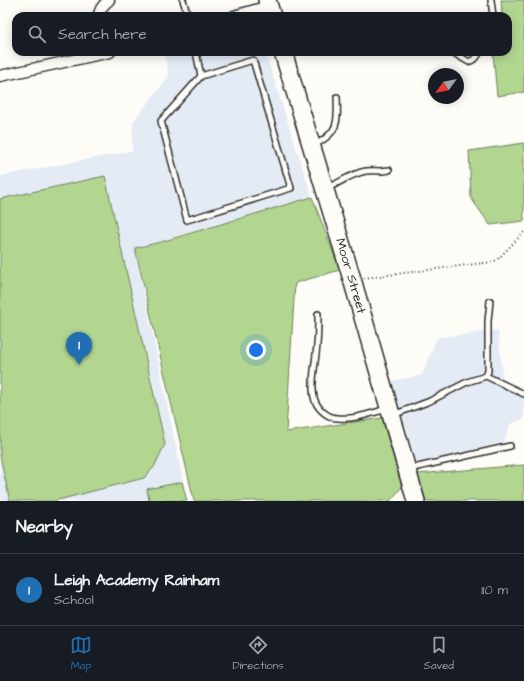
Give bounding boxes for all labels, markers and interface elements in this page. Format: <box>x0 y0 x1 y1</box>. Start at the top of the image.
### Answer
search box <box>12 12 512 56</box>
icon: search <box>26 23 48 45</box>
text: Search here <box>58 24 147 45</box>
north arrow <box>428 68 464 104</box>
street label: Moor Street <box>331 236 371 317</box>
pin: 1 <box>66 332 92 365</box>
your location <box>246 340 266 360</box>
text: Nearby <box>16 515 73 539</box>
text: Leigh Academy Rainham <box>54 570 219 591</box>
text: 1 <box>28 581 30 599</box>
text: 110 m <box>481 581 508 599</box>
text: School <box>54 591 94 609</box>
tab: Map <box>70 634 92 673</box>
tab: Directions <box>232 634 284 673</box>
tab: Saved <box>424 634 454 673</box>

